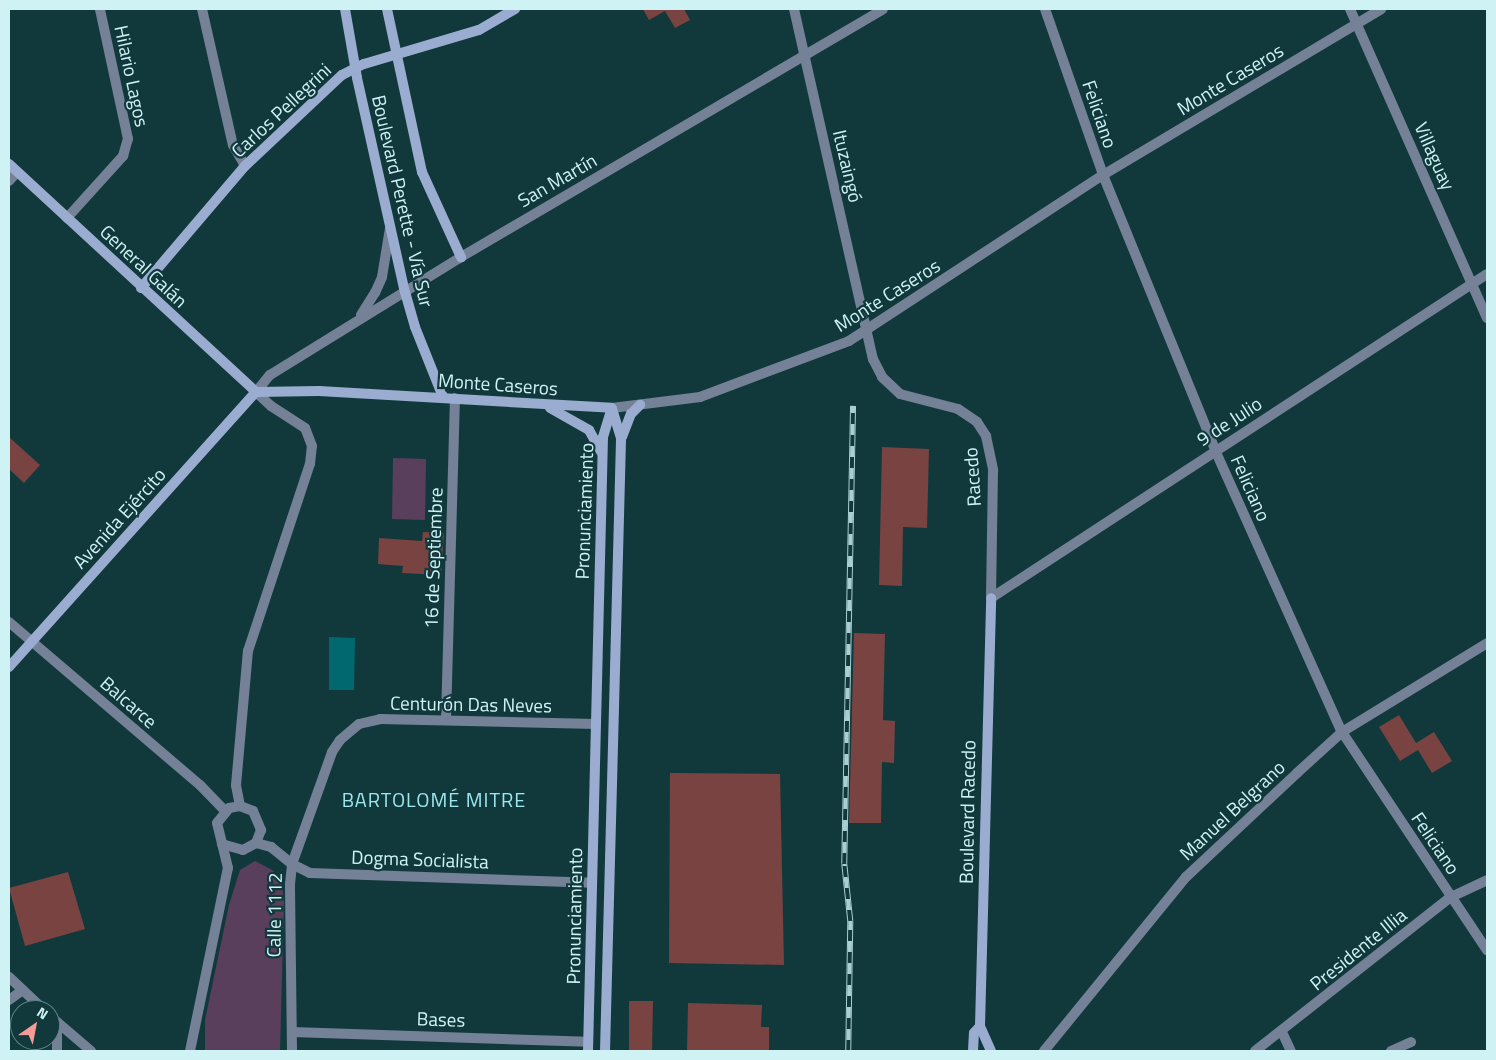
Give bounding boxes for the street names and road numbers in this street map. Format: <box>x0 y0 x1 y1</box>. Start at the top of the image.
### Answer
street label: Hilario Lagos <box>110 23 154 129</box>
street label: Monte Caseros <box>1173 38 1287 120</box>
street label: Carlos Pellegrini <box>226 58 336 162</box>
street label: Feliciano <box>1078 77 1122 151</box>
street label: Boulevard Perette - Vía Sur <box>367 93 439 309</box>
street label: Villaguay <box>1410 118 1460 194</box>
street label: Ituzaingó <box>829 128 867 204</box>
street label: San Martín <box>514 148 600 212</box>
street label: General Galán <box>96 220 192 312</box>
street label: Monte Caseros <box>830 254 944 336</box>
street label: Monte Caseros <box>437 368 559 400</box>
street label: 9 de Julio <box>1192 392 1266 450</box>
street label: Pronunciamiento <box>570 442 598 580</box>
street label: Racedo <box>959 447 985 507</box>
street label: Feliciano <box>1226 451 1276 525</box>
street label: Avenida Ejército <box>68 463 170 573</box>
street label: 16 de Septiembre <box>419 487 447 629</box>
street label: Balcarce <box>96 671 162 733</box>
street label: Centurón Das Neves <box>390 691 552 717</box>
street label: Boulevard Racedo <box>954 740 980 884</box>
street label: Manuel Belgrano <box>1175 755 1289 865</box>
street label: Feliciano <box>1407 808 1465 878</box>
street label: Dogma Socialista <box>351 845 489 873</box>
street label: Pronunciamiento <box>561 847 587 985</box>
street label: Calle 1112 <box>262 872 286 958</box>
street label: Presidente Illia <box>1305 903 1411 995</box>
street label: Bases <box>416 1007 466 1031</box>

